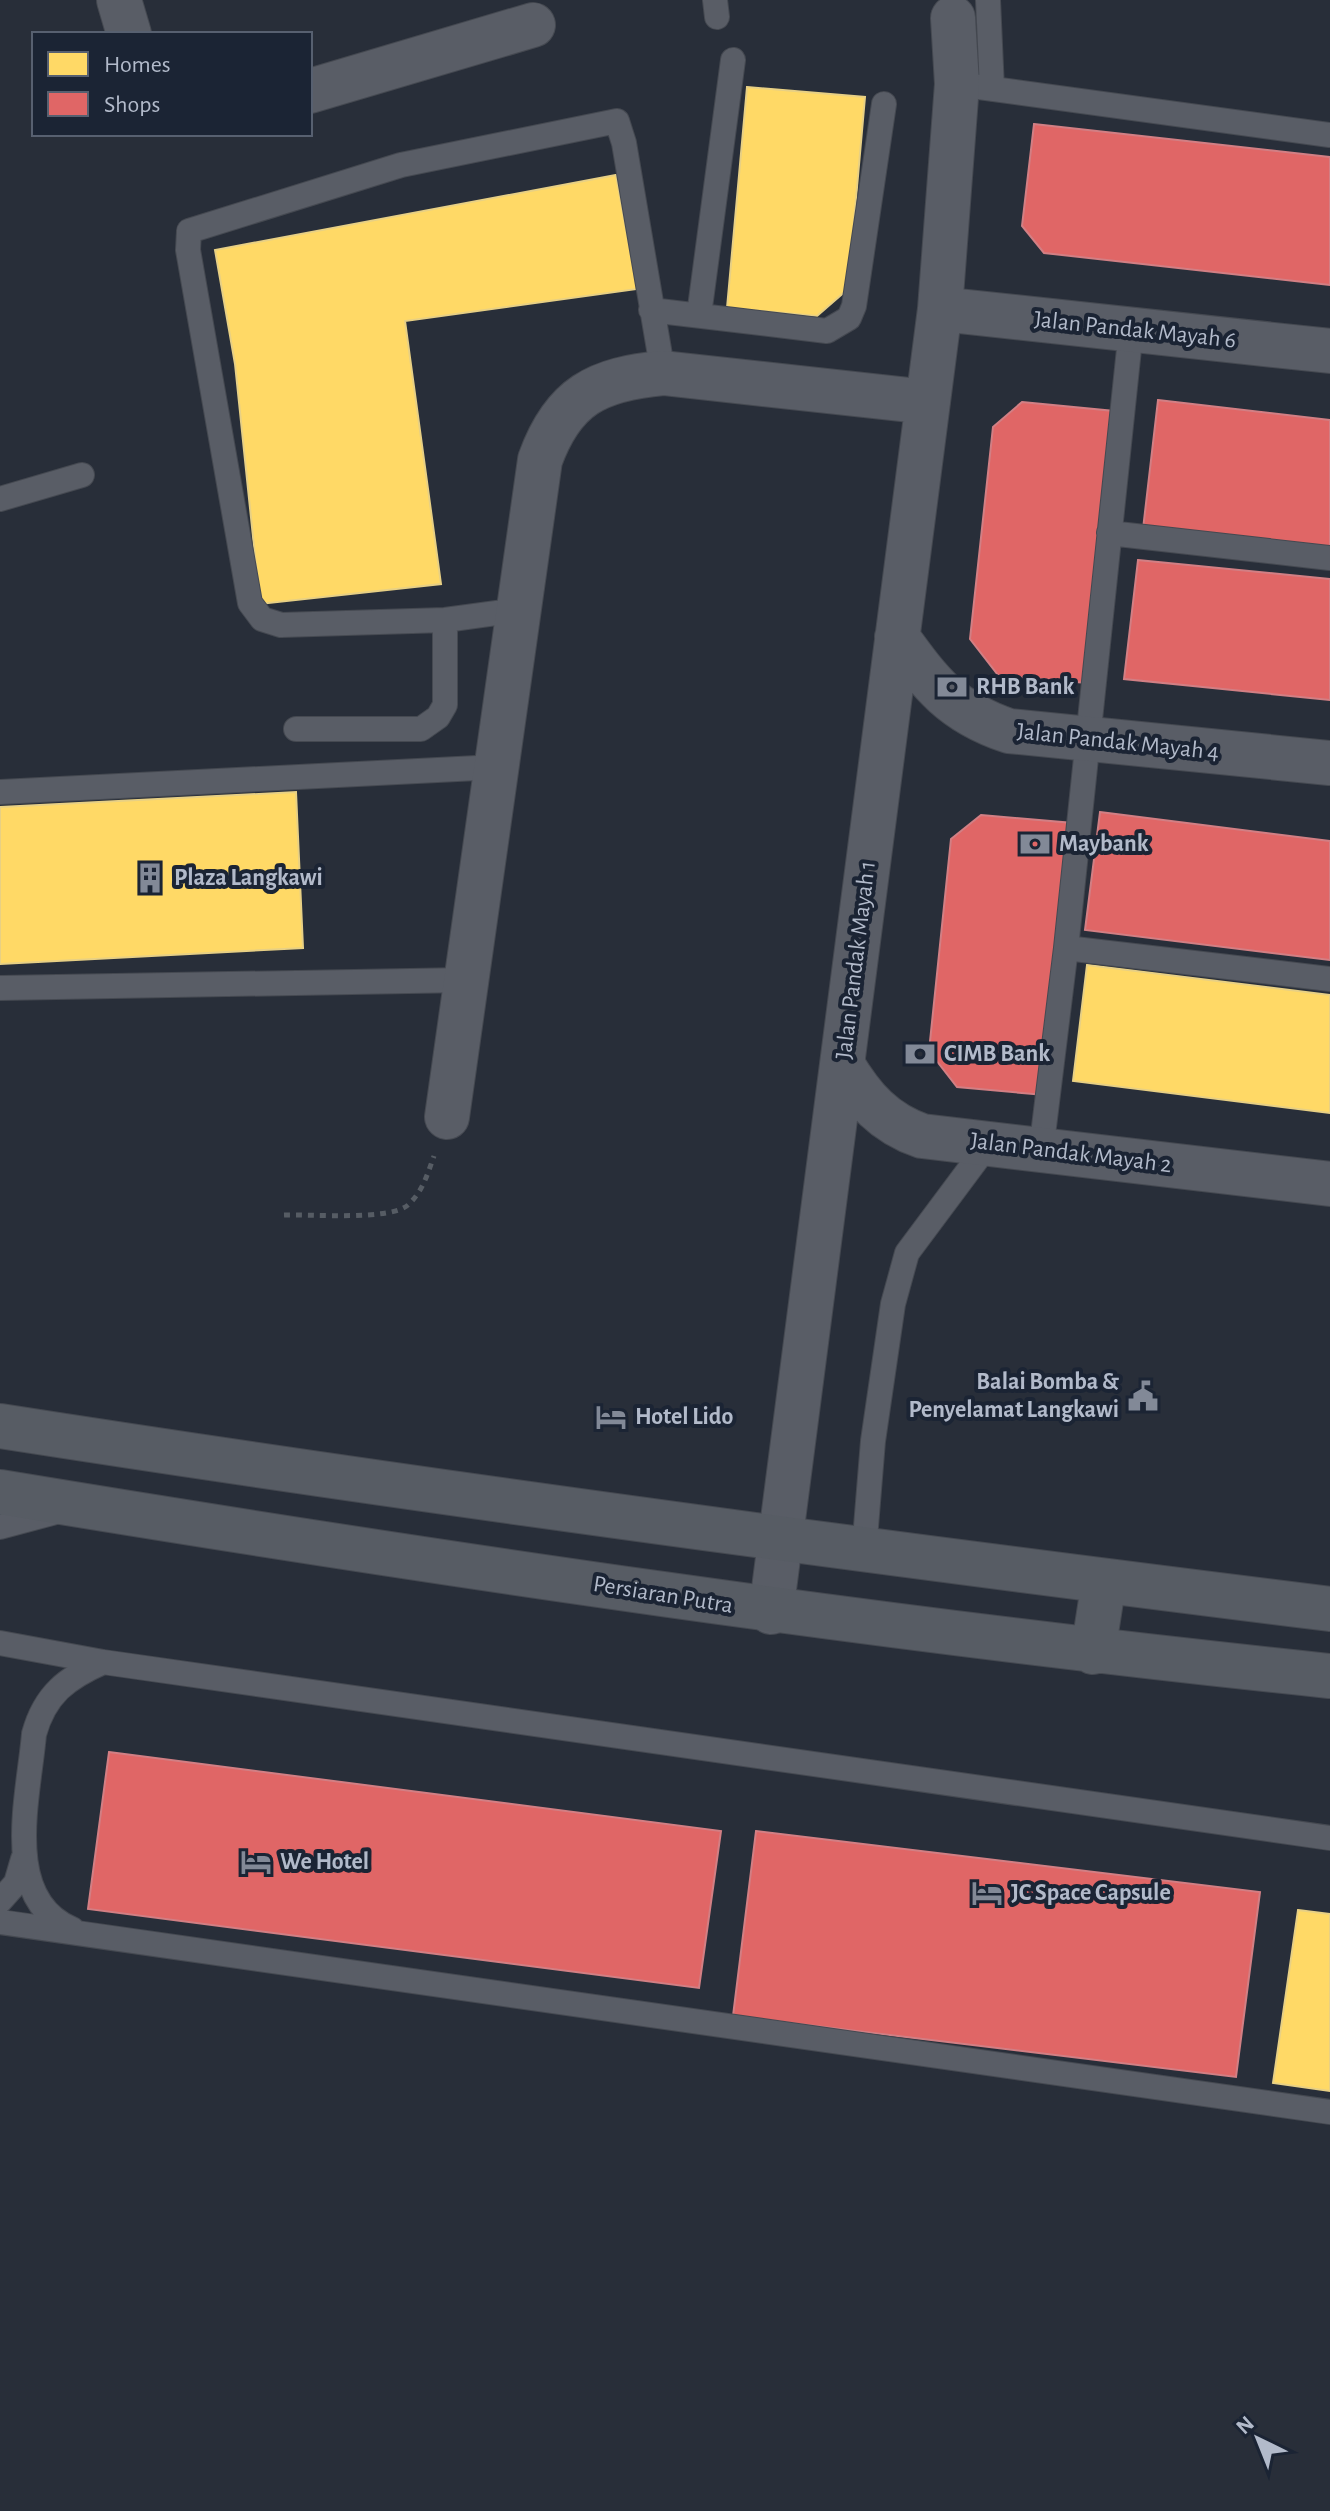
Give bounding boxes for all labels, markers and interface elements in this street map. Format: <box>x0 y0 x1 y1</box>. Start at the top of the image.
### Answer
legend <box>32 32 312 136</box>
text: Homes <box>104 53 171 77</box>
text: Shops <box>104 93 160 117</box>
street label: Jalan Pandak Mayah 6 <box>1033 307 1237 353</box>
bank icon: RHB Bank <box>935 670 969 704</box>
place label: RHB Bank <box>976 675 1074 699</box>
street label: Jalan Pandak Mayah 4 <box>1016 719 1220 765</box>
bank icon: Maybank <box>1018 827 1052 861</box>
place label: Maybank <box>1059 832 1149 856</box>
street label: Jalan Pandak Mayah 1 <box>832 859 880 1061</box>
building icon: Plaza Langkawi <box>133 861 167 895</box>
place label: Plaza Langkawi <box>174 866 323 890</box>
bank icon: CIMB Bank <box>903 1037 937 1071</box>
place label: CIMB Bank <box>944 1042 1050 1066</box>
street label: Jalan Pandak Mayah 2 <box>969 1129 1173 1177</box>
place label: Balai Bomba & Penyelamat Langkawi <box>908 1370 1119 1422</box>
public building icon: Balai Bomba & Penyelamat Langkawi <box>1126 1379 1160 1413</box>
hotel icon: Hotel Lido <box>594 1400 628 1434</box>
place label: Hotel Lido <box>635 1405 733 1429</box>
street label: Persiaran Putra <box>591 1572 735 1618</box>
hotel icon: We Hotel <box>239 1845 273 1879</box>
place label: We Hotel <box>280 1850 369 1874</box>
hotel icon: JC Space Capsule <box>970 1876 1004 1910</box>
place label: JC Space Capsule <box>1011 1881 1171 1905</box>
north arrow <box>1218 2399 1298 2479</box>
text: N <box>1232 2412 1258 2438</box>

